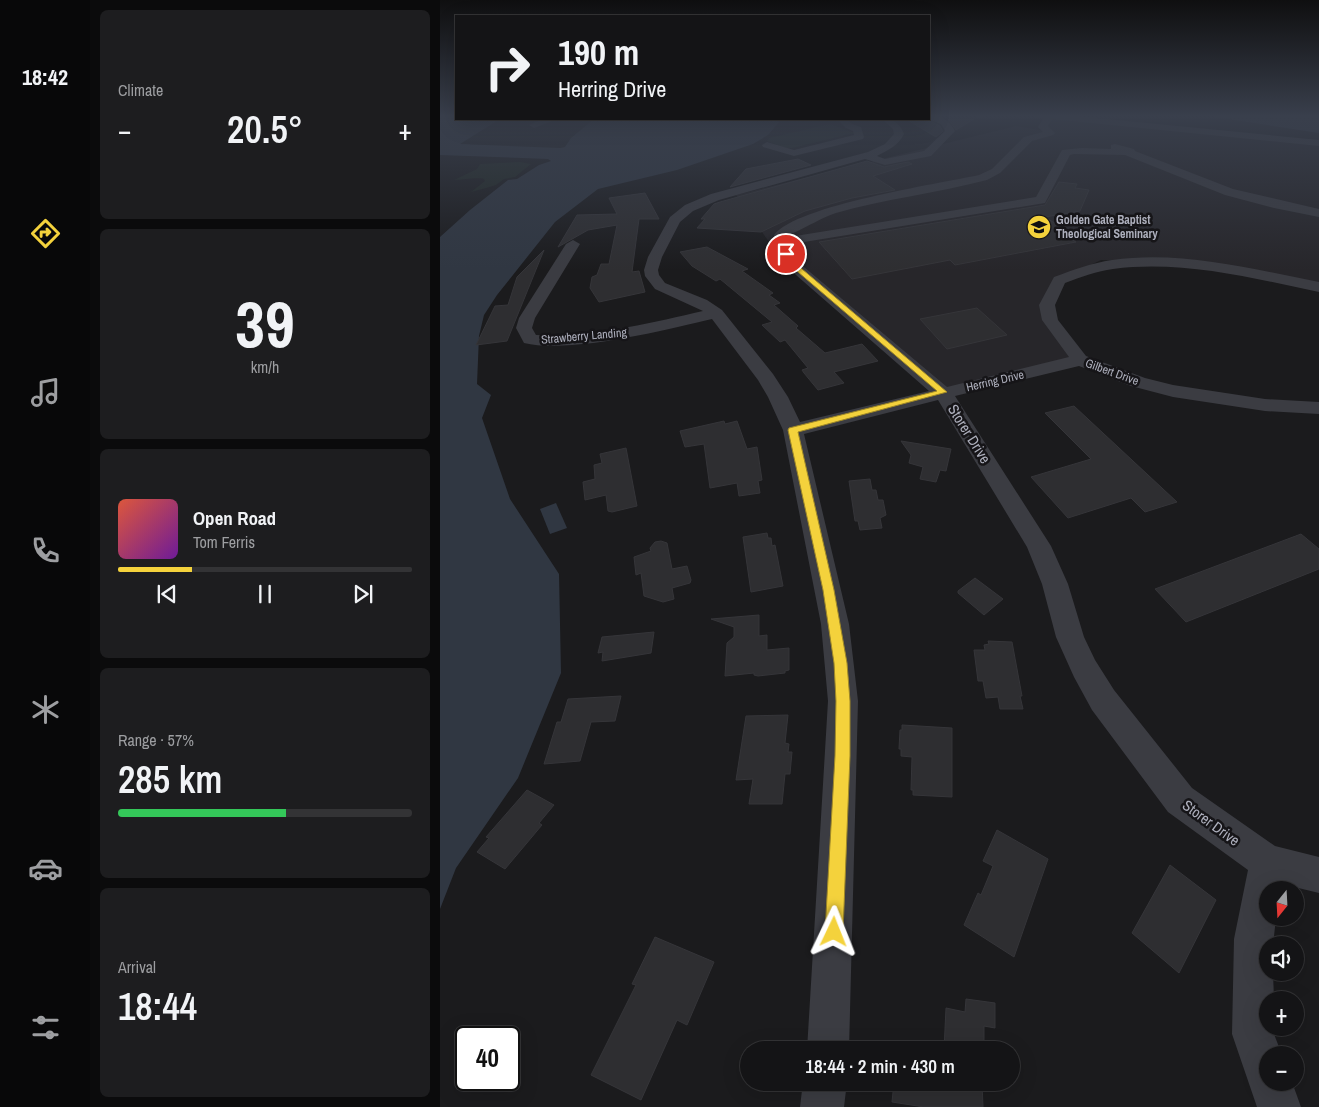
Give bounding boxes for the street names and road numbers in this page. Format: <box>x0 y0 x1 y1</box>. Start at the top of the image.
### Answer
street label: Strawberry Landing <box>541 324 628 348</box>
street label: Gilbert Drive <box>1083 355 1141 389</box>
street label: Herring Drive <box>964 367 1026 395</box>
street label: Storer Drive <box>943 400 996 468</box>
street label: Storer Drive <box>1178 795 1244 851</box>

